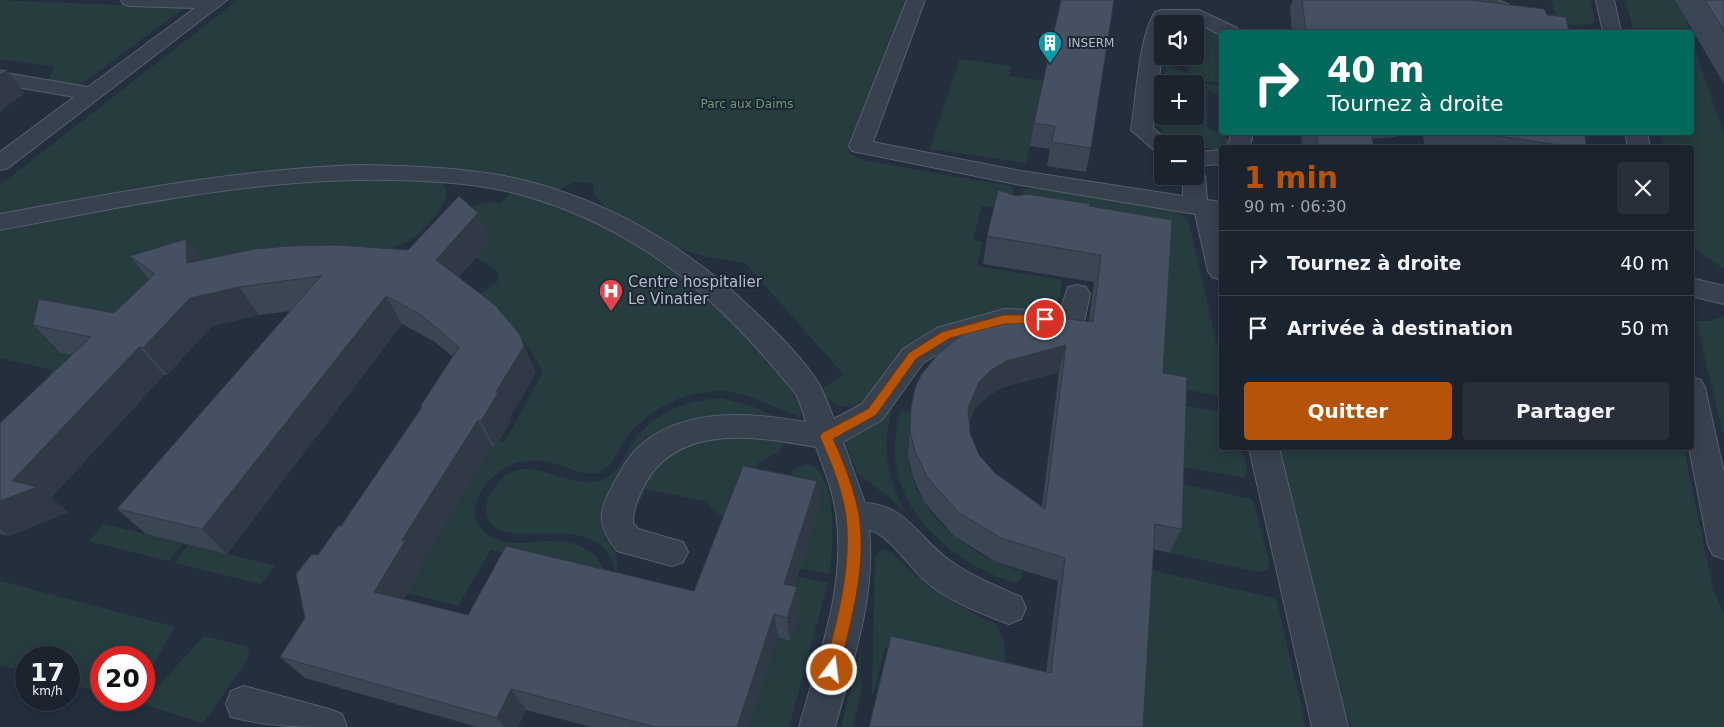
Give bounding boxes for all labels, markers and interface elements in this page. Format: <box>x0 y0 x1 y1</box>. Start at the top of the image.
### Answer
map controls <box>1154 15 1204 185</box>
button: sound <box>1154 15 1204 65</box>
building icon: INSERM <box>1037 30 1063 64</box>
place label: INSERM <box>1068 36 1114 50</box>
icon: right <box>1244 50 1309 115</box>
text: 40 m <box>1327 50 1424 90</box>
button: + <box>1154 75 1204 125</box>
text: Tournez à droite <box>1327 91 1504 116</box>
park label: Parc aux Daims <box>701 97 793 111</box>
button: − <box>1154 135 1204 185</box>
text: 1 min <box>1244 160 1338 195</box>
button: close <box>1617 162 1669 214</box>
text: 90 m · 06:30 <box>1244 197 1346 216</box>
icon: right <box>1244 249 1272 277</box>
text: Tournez à droite <box>1287 252 1461 274</box>
text: 40 m <box>1620 252 1669 274</box>
place label: Centre hospitalier Le Vinatier <box>628 273 763 308</box>
hospital icon: Centre hospitalier Le Vinatier <box>598 278 624 312</box>
pin <box>1024 298 1066 340</box>
icon: arrive <box>1031 305 1059 333</box>
icon: arrive <box>1244 314 1272 342</box>
text: Arrivée à destination <box>1287 317 1513 339</box>
text: 50 m <box>1620 317 1669 339</box>
button: Quitter <box>1244 382 1452 440</box>
button: Partager <box>1462 382 1669 440</box>
position arrow <box>805 643 857 695</box>
speed limit sign: 20 <box>90 646 155 711</box>
text: 17 <box>30 658 65 687</box>
text: km/h <box>32 684 63 698</box>

